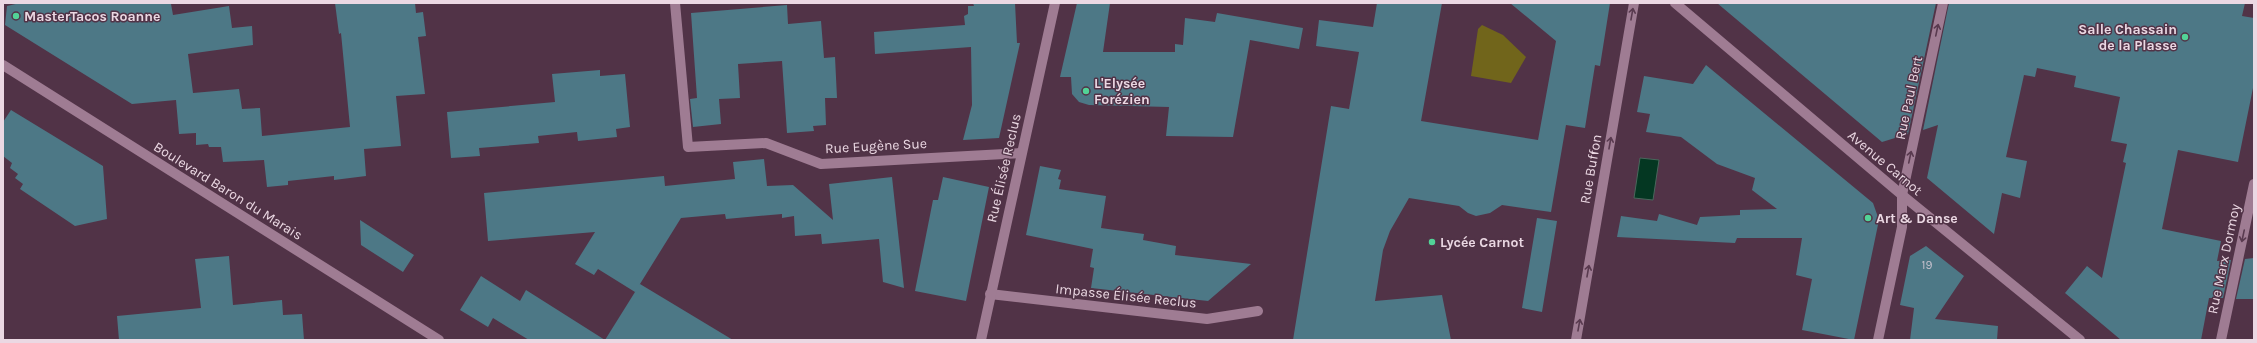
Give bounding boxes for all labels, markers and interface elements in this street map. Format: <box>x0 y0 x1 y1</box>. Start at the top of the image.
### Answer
place label: MasterTacos Roanne <box>24 8 160 25</box>
one-way arrow <box>1628 8 1636 21</box>
marker: MasterTacos Roanne <box>11 11 21 21</box>
place label: Salle Chassain de la Plasse <box>2078 21 2177 54</box>
one-way arrow <box>1934 24 1942 37</box>
marker: Salle Chassain de la Plasse <box>2180 32 2190 42</box>
street label: Rue Paul Bert <box>1892 55 1926 141</box>
place label: L'Elysée Forézien <box>1094 75 1150 108</box>
marker: L'Elysée Forézien <box>1081 86 1091 96</box>
street label: Rue Élisée Reclus <box>982 112 1025 224</box>
street label: Avenue Carnot <box>1844 127 1926 199</box>
street label: Rue Buffon <box>1577 133 1605 205</box>
street label: Rue Eugène Sue <box>825 135 927 157</box>
one-way arrow <box>1606 136 1614 149</box>
street label: Boulevard Baron du Marais <box>150 138 306 244</box>
one-way arrow <box>1907 151 1915 164</box>
street label: Rue Marx Dormoy <box>2204 202 2244 315</box>
place label: Art & Danse <box>1876 210 1958 227</box>
marker: Art & Danse <box>1863 213 1873 223</box>
one-way arrow <box>2239 229 2247 242</box>
place label: Lycée Carnot <box>1440 234 1525 251</box>
marker: Lycée Carnot <box>1427 237 1437 247</box>
house number: 19 <box>1922 258 1932 272</box>
one-way arrow <box>1584 265 1592 278</box>
street label: Impasse Élisée Reclus <box>1055 279 1198 312</box>
one-way arrow <box>1575 318 1583 331</box>

